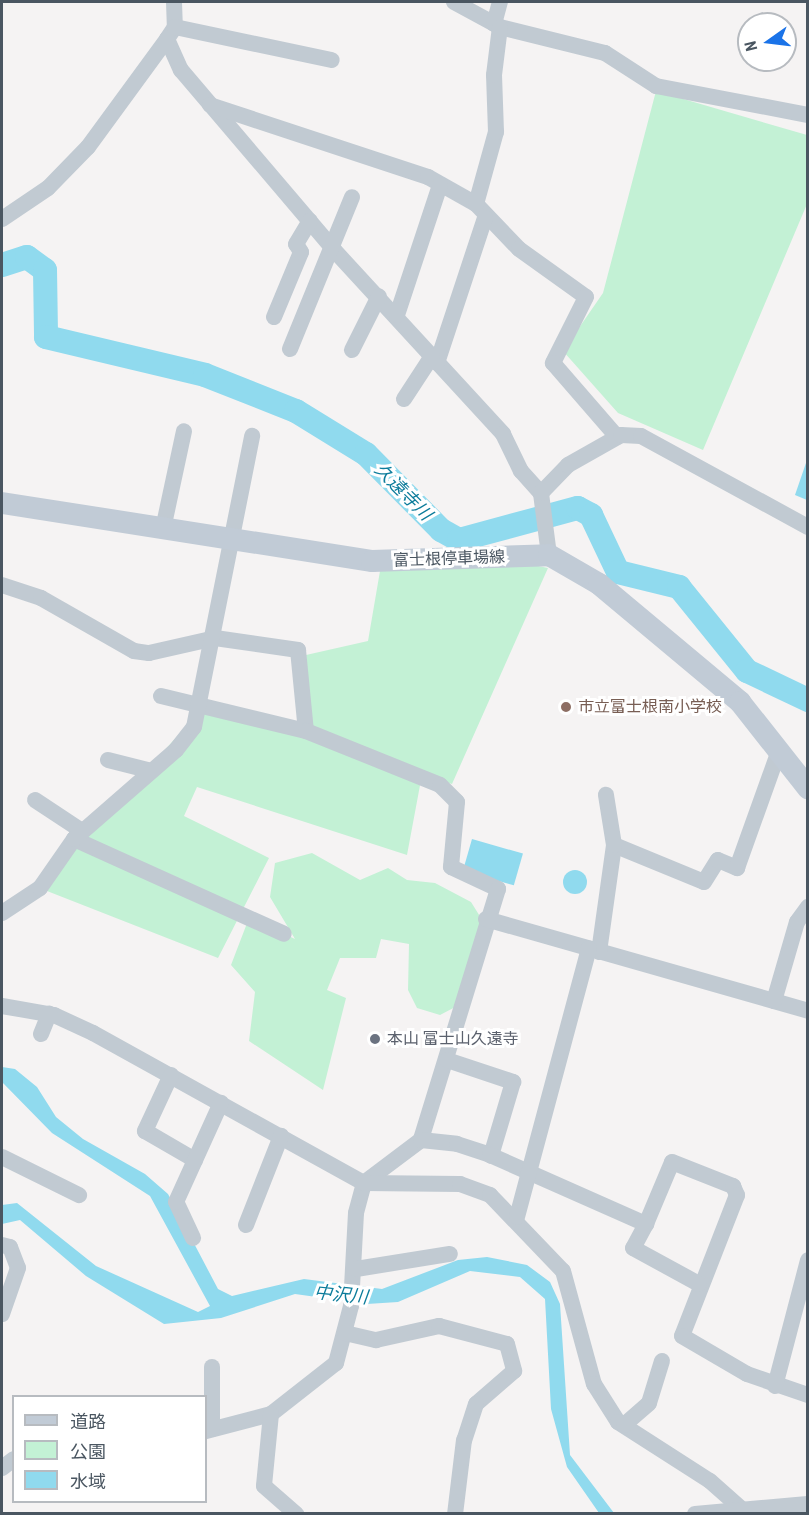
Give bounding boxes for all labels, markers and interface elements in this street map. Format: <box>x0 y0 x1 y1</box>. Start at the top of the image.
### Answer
north arrow <box>737 12 797 72</box>
text: N <box>741 39 761 53</box>
water label: 久遠寺川 <box>370 459 436 525</box>
street label: 富士根停車場線 <box>393 547 505 571</box>
place label: 市立富士根南小学校 <box>578 697 722 717</box>
marker: 市立富士根南小学校 <box>559 700 573 714</box>
place label: 本山 富士山久遠寺 <box>387 1029 519 1049</box>
marker: 本山 富士山久遠寺 <box>368 1032 382 1046</box>
water label: 中沢川 <box>313 1281 369 1309</box>
legend <box>12 1395 207 1503</box>
text: 道路 <box>70 1411 106 1432</box>
text: 公園 <box>70 1441 106 1462</box>
text: 水域 <box>70 1471 106 1492</box>

